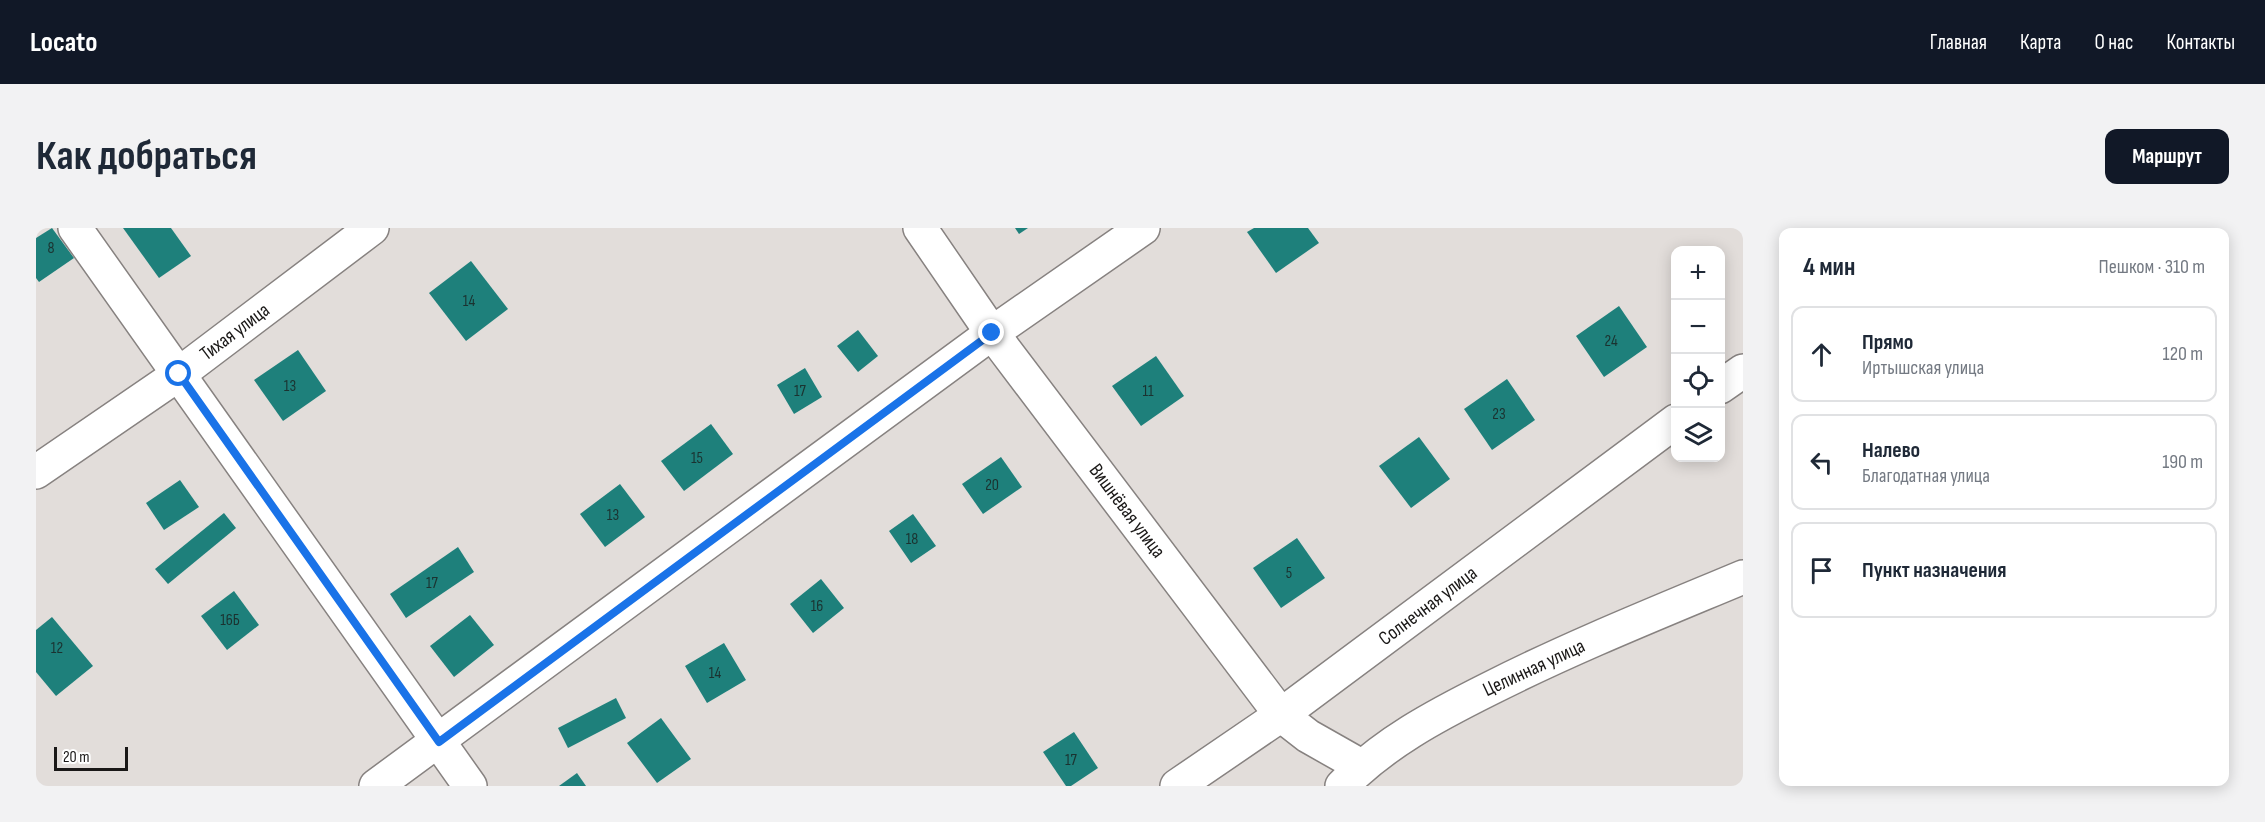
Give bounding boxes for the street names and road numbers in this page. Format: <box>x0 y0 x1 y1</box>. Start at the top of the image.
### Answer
street label: Тихая улица <box>196 298 274 366</box>
street label: Вишнёвая улица <box>1084 459 1170 563</box>
street label: Солнечная улица <box>1374 561 1482 651</box>
street label: Целинная улица <box>1479 634 1589 702</box>

